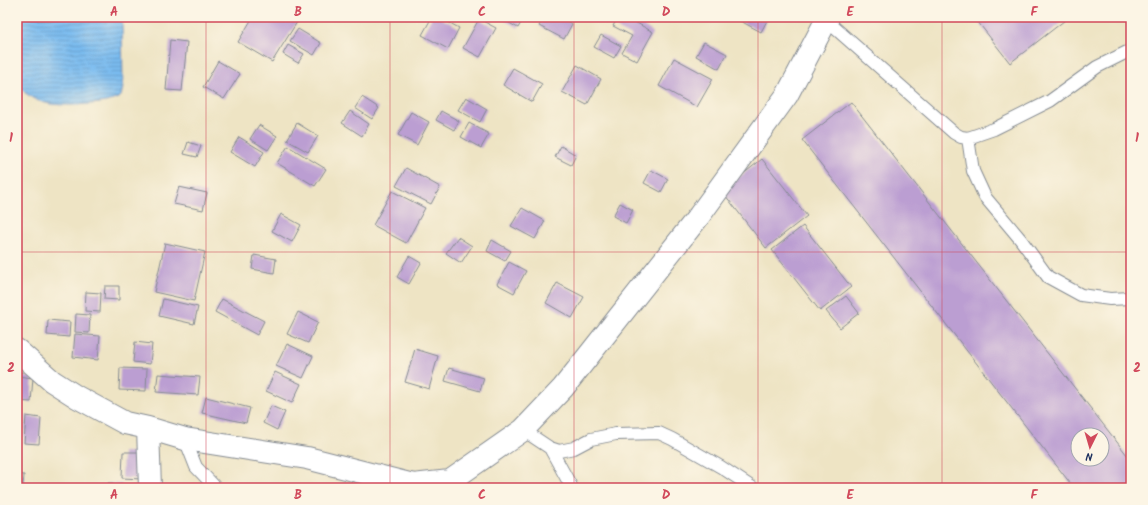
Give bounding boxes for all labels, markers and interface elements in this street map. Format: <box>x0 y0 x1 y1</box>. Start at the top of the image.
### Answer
text: A <box>110 2 118 23</box>
text: B <box>294 2 302 23</box>
text: C <box>478 2 486 23</box>
text: D <box>662 2 671 23</box>
text: E <box>846 2 854 23</box>
text: F <box>1030 2 1038 23</box>
text: 1 <box>9 128 13 149</box>
text: 1 <box>1135 128 1139 149</box>
text: 2 <box>7 358 15 379</box>
text: 2 <box>1133 358 1141 379</box>
north arrow <box>1070 427 1110 467</box>
text: N <box>1085 447 1093 465</box>
text: A <box>110 485 118 505</box>
text: B <box>294 485 302 505</box>
text: C <box>478 485 486 505</box>
text: D <box>662 485 671 505</box>
text: E <box>846 485 854 505</box>
text: F <box>1030 485 1038 505</box>

